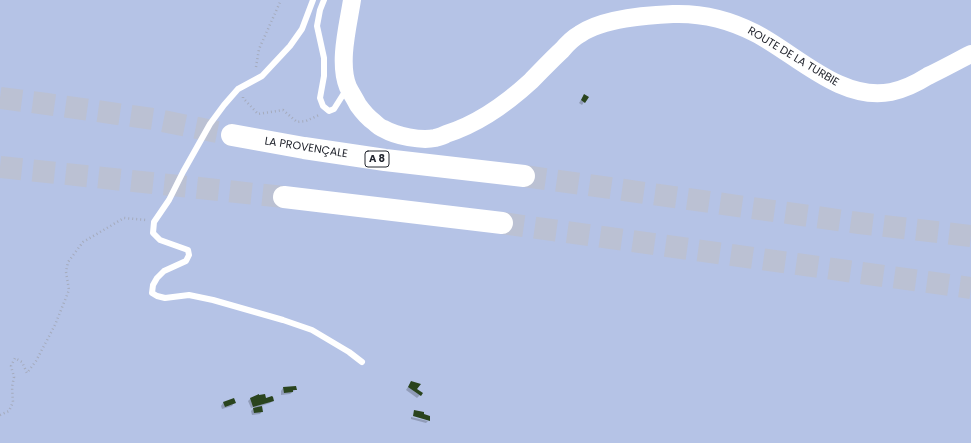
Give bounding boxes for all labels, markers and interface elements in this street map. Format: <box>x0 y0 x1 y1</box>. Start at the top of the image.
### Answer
street label: ROUTE DE LA TURBIE <box>745 25 841 89</box>
street label: LA PROVENÇALE <box>264 135 348 161</box>
road number: A 8 <box>365 151 389 167</box>

